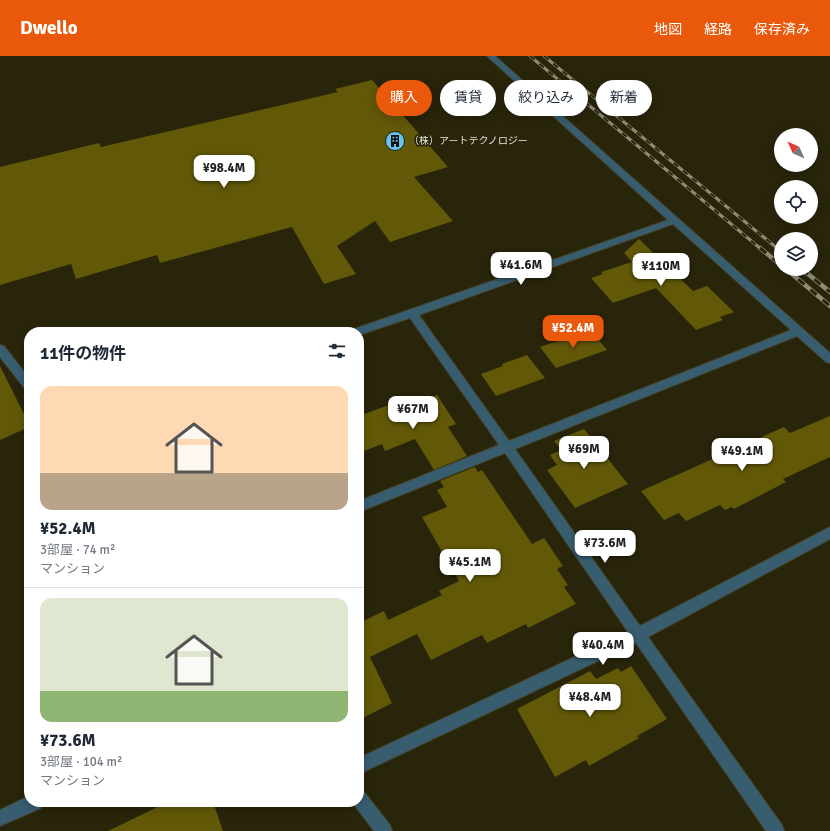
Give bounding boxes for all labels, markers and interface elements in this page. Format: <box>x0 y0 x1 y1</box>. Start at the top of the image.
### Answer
text: Dwello <box>20 16 78 40</box>
text: 地図 <box>654 21 682 38</box>
text: 経路 <box>704 21 732 38</box>
text: 保存済み <box>754 21 810 38</box>
chip: 購入 <box>376 80 432 116</box>
chip: 賃貸 <box>440 80 496 116</box>
chip: 絞り込み <box>504 80 588 116</box>
chip: 新着 <box>596 80 652 116</box>
north arrow <box>774 128 818 172</box>
map controls <box>774 128 818 276</box>
building icon: （株）アートテクノロジー <box>384 130 406 152</box>
place label: （株）アートテクノロジー <box>409 135 528 147</box>
pin: ¥98.4M <box>191 155 257 189</box>
text: ¥98.4M <box>203 160 245 176</box>
button: locate <box>774 180 818 224</box>
button: layers <box>774 232 818 276</box>
pin: ¥41.6M <box>488 252 554 286</box>
pin: ¥110M <box>633 253 689 287</box>
text: ¥41.6M <box>500 257 542 273</box>
text: ¥110M <box>642 258 680 274</box>
pin: ¥52.4M <box>540 315 606 349</box>
text: ¥52.4M <box>552 320 594 336</box>
icon: filters <box>326 340 348 362</box>
text: 11件の物件 <box>40 343 126 364</box>
pin: ¥67M <box>389 396 437 430</box>
text: ¥67M <box>397 401 429 417</box>
icon: home <box>158 412 230 484</box>
pin: ¥69M <box>560 436 608 470</box>
pin: ¥49.1M <box>709 438 775 472</box>
text: ¥69M <box>568 441 600 457</box>
text: ¥49.1M <box>721 443 763 459</box>
text: ¥52.4M <box>40 518 96 539</box>
pin: ¥73.6M <box>572 530 638 564</box>
text: ¥73.6M <box>584 535 626 551</box>
text: 3部屋 · 74 m² <box>40 542 115 558</box>
pin: ¥45.1M <box>437 549 503 583</box>
text: ¥45.1M <box>449 554 491 570</box>
text: マンション <box>40 561 105 577</box>
icon: home <box>158 624 230 696</box>
pin: ¥40.4M <box>570 632 636 666</box>
text: ¥40.4M <box>582 637 624 653</box>
pin: ¥48.4M <box>557 684 623 718</box>
text: ¥48.4M <box>569 689 611 705</box>
text: ¥73.6M <box>40 730 96 751</box>
text: 3部屋 · 104 m² <box>40 754 122 770</box>
text: マンション <box>40 773 105 789</box>

